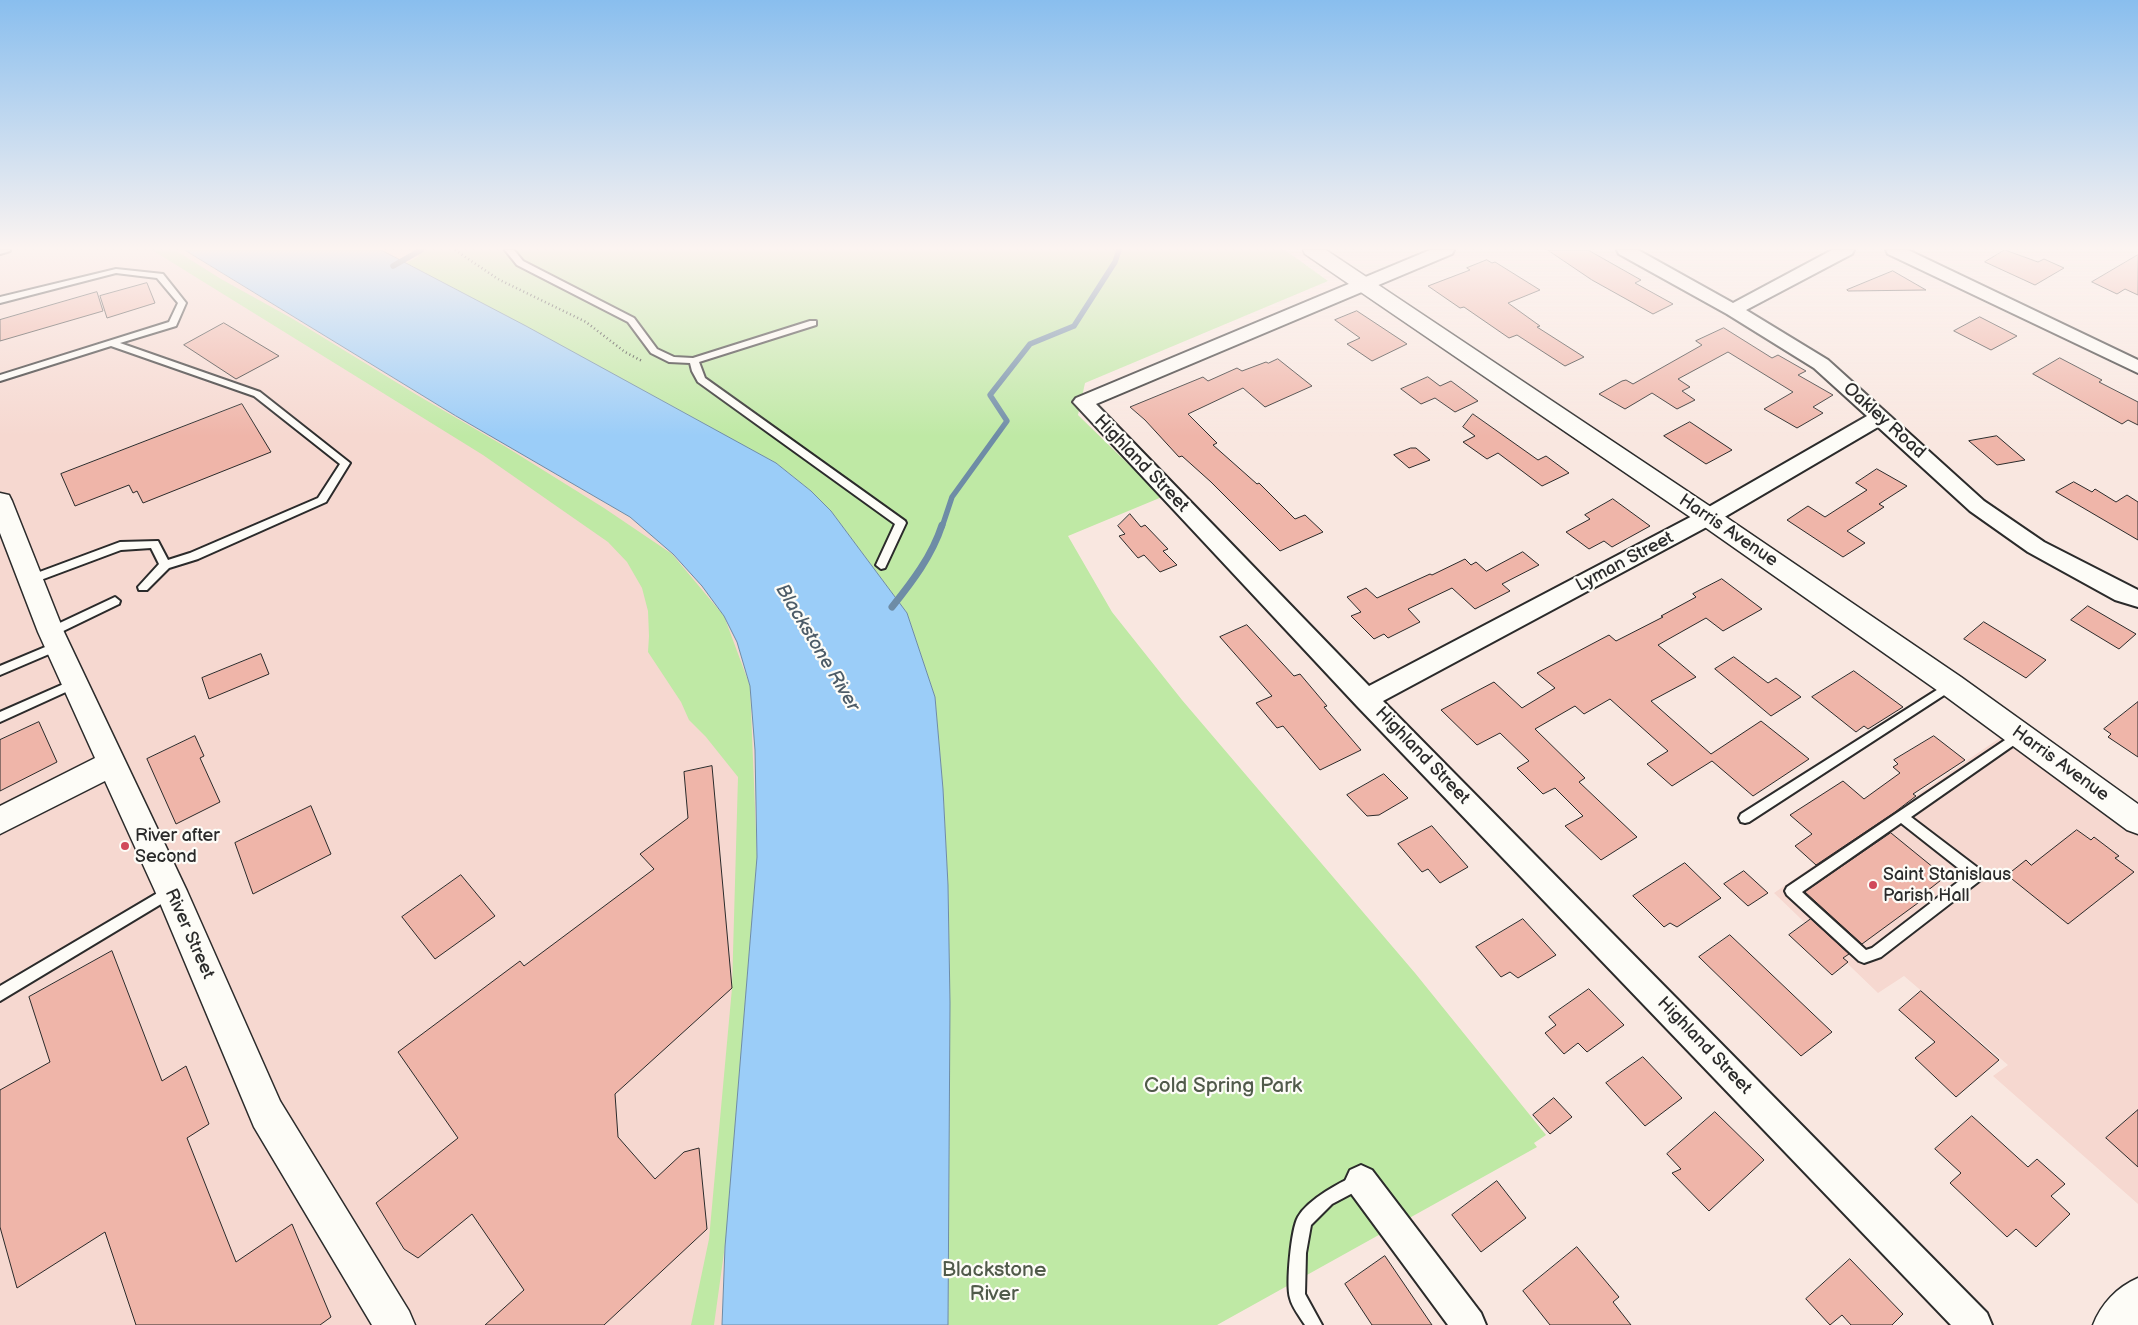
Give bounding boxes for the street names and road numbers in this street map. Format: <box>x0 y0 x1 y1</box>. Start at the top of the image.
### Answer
street label: Oakley Road <box>1838 378 1930 464</box>
street label: Highland Street <box>1089 411 1193 517</box>
street label: Harris Avenue <box>1674 490 1782 572</box>
street label: Lyman Street <box>1573 527 1677 597</box>
street label: Highland Street <box>1370 703 1474 809</box>
street label: Harris Avenue <box>2007 722 2113 806</box>
street label: River Street <box>160 886 218 982</box>
street label: Highland Street <box>1652 993 1756 1099</box>

